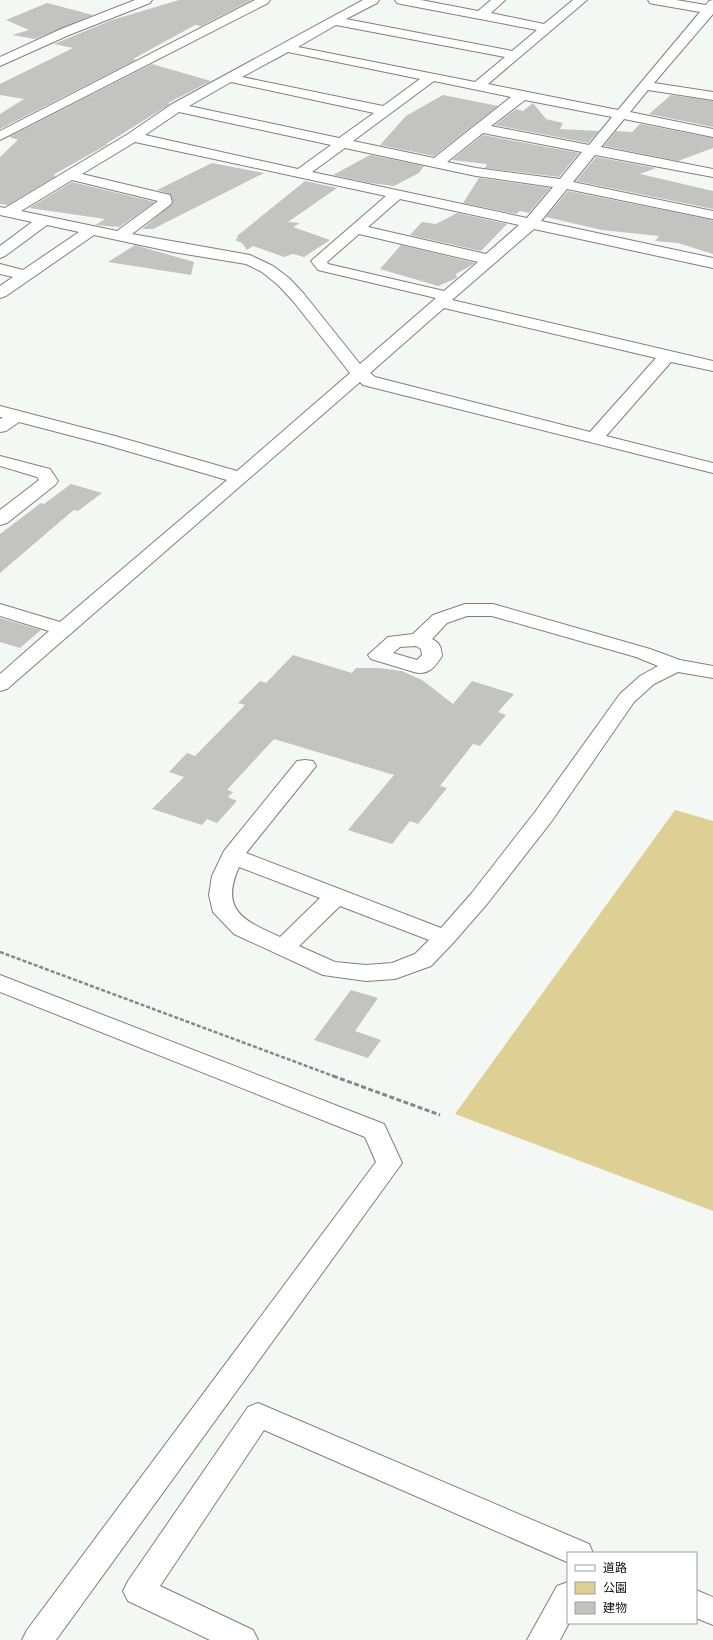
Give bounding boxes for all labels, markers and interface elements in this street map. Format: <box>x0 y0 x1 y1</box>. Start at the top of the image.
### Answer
legend <box>567 1552 697 1624</box>
text: 道路 <box>603 1561 627 1575</box>
text: 公園 <box>603 1581 627 1595</box>
text: 建物 <box>603 1601 627 1615</box>

